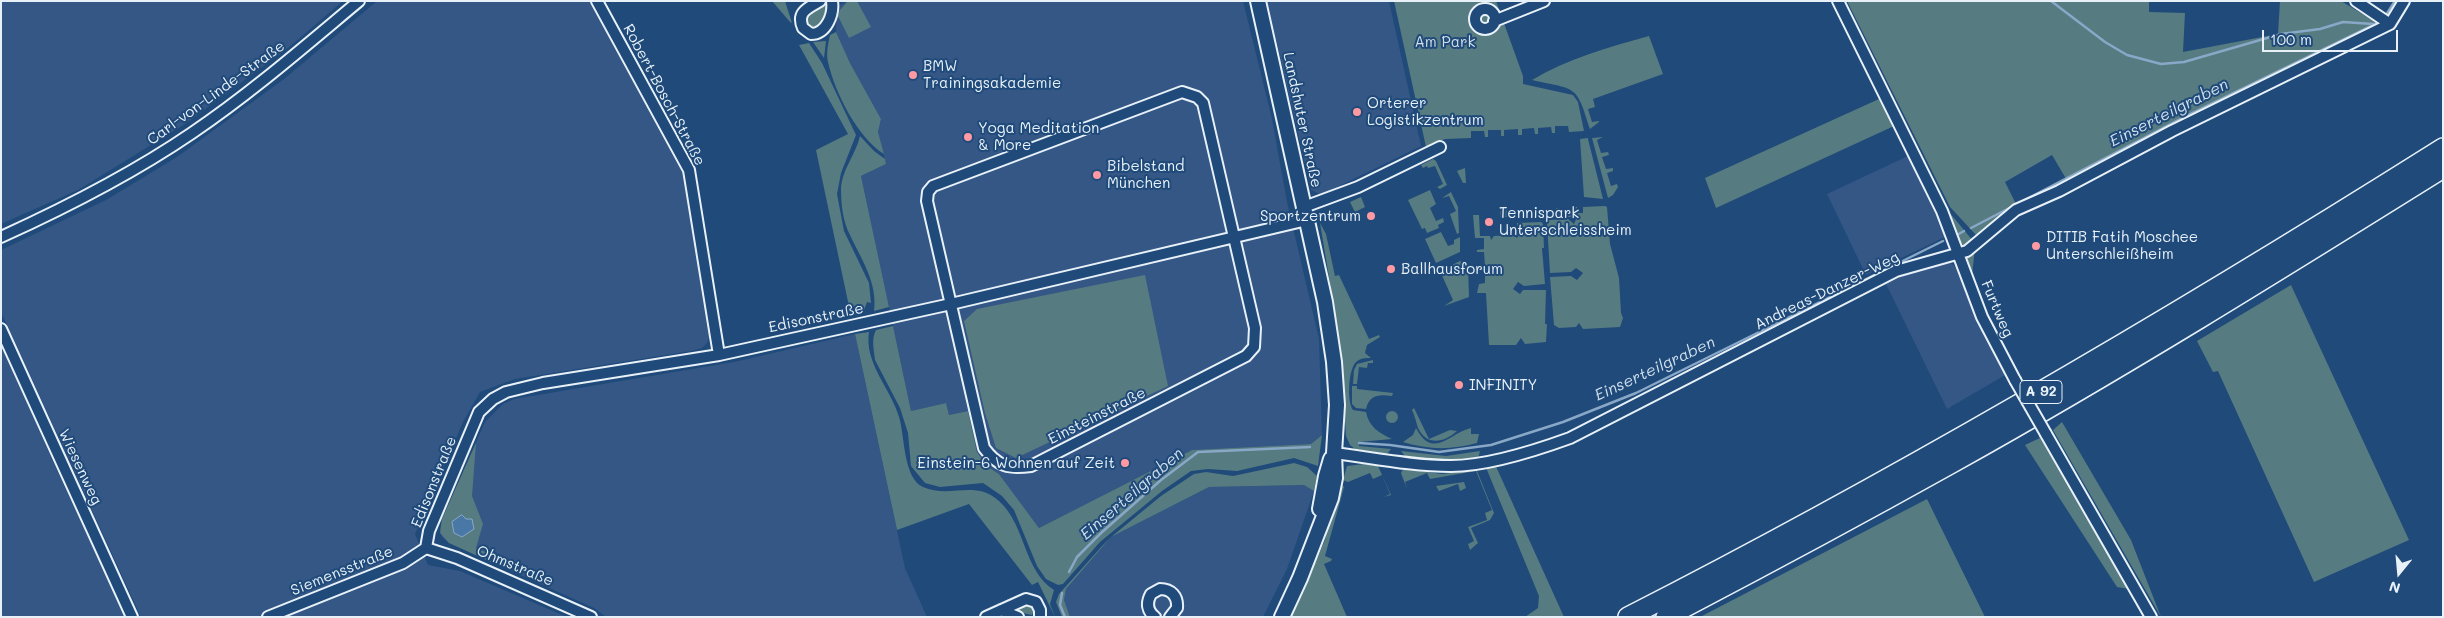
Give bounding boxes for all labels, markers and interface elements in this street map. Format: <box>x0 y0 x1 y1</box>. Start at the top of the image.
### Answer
scale bar <box>2264 20 2400 52</box>
street label: Robert-Bosch-Straße <box>619 21 709 169</box>
text: 100 m <box>2270 29 2312 49</box>
park label: Am Park <box>1414 33 1476 51</box>
street label: Carl-von-Linde-Straße <box>144 37 288 149</box>
street label: Landshuter Straße <box>1279 51 1325 189</box>
place label: BMW Trainingsakademie <box>923 57 1061 92</box>
marker: BMW Trainingsakademie <box>907 69 919 81</box>
water label: Einserteilgraben <box>2106 75 2232 151</box>
place label: Orterer Logistikzentrum <box>1367 94 1484 129</box>
marker: Orterer Logistikzentrum <box>1351 106 1363 118</box>
place label: Yoga Meditation & More <box>978 119 1099 154</box>
marker: Yoga Meditation & More <box>962 131 974 143</box>
place label: Bibelstand München <box>1107 157 1185 192</box>
marker: Bibelstand München <box>1091 169 1103 181</box>
place label: Tennispark Unterschleissheim <box>1499 204 1632 239</box>
place label: Sportzentrum <box>1260 207 1361 225</box>
marker: Sportzentrum <box>1365 210 1377 222</box>
marker: Tennispark Unterschleissheim <box>1483 216 1495 228</box>
place label: DITIB Fatih Moschee Unterschleißheim <box>2046 228 2198 263</box>
marker: DITIB Fatih Moschee Unterschleißheim <box>2030 240 2042 252</box>
street label: Andreas-Danzer-Weg <box>1752 248 1902 334</box>
place label: Ballhausforum <box>1401 260 1503 278</box>
marker: Ballhausforum <box>1385 263 1397 275</box>
street label: Furtweg <box>1977 278 2017 340</box>
street label: Edisonstraße <box>767 299 865 337</box>
water label: Einserteilgraben <box>1592 333 1718 405</box>
place label: INFINITY <box>1469 376 1537 394</box>
marker: INFINITY <box>1453 379 1465 391</box>
road number: A 92 <box>2020 381 2062 404</box>
street label: Einsteinstraße <box>1045 384 1149 448</box>
street label: Wiesenweg <box>55 426 105 508</box>
street label: Edisonstraße <box>408 434 460 530</box>
water label: Einserteilgraben <box>1076 444 1188 544</box>
place label: Einstein-6 Wohnen auf Zeit <box>917 454 1115 472</box>
marker: Einstein-6 Wohnen auf Zeit <box>1119 457 1131 469</box>
street label: Siemensstraße <box>288 542 396 600</box>
street label: Ohmstraße <box>474 542 556 590</box>
north arrow <box>2374 548 2424 598</box>
text: N <box>2387 577 2402 598</box>

